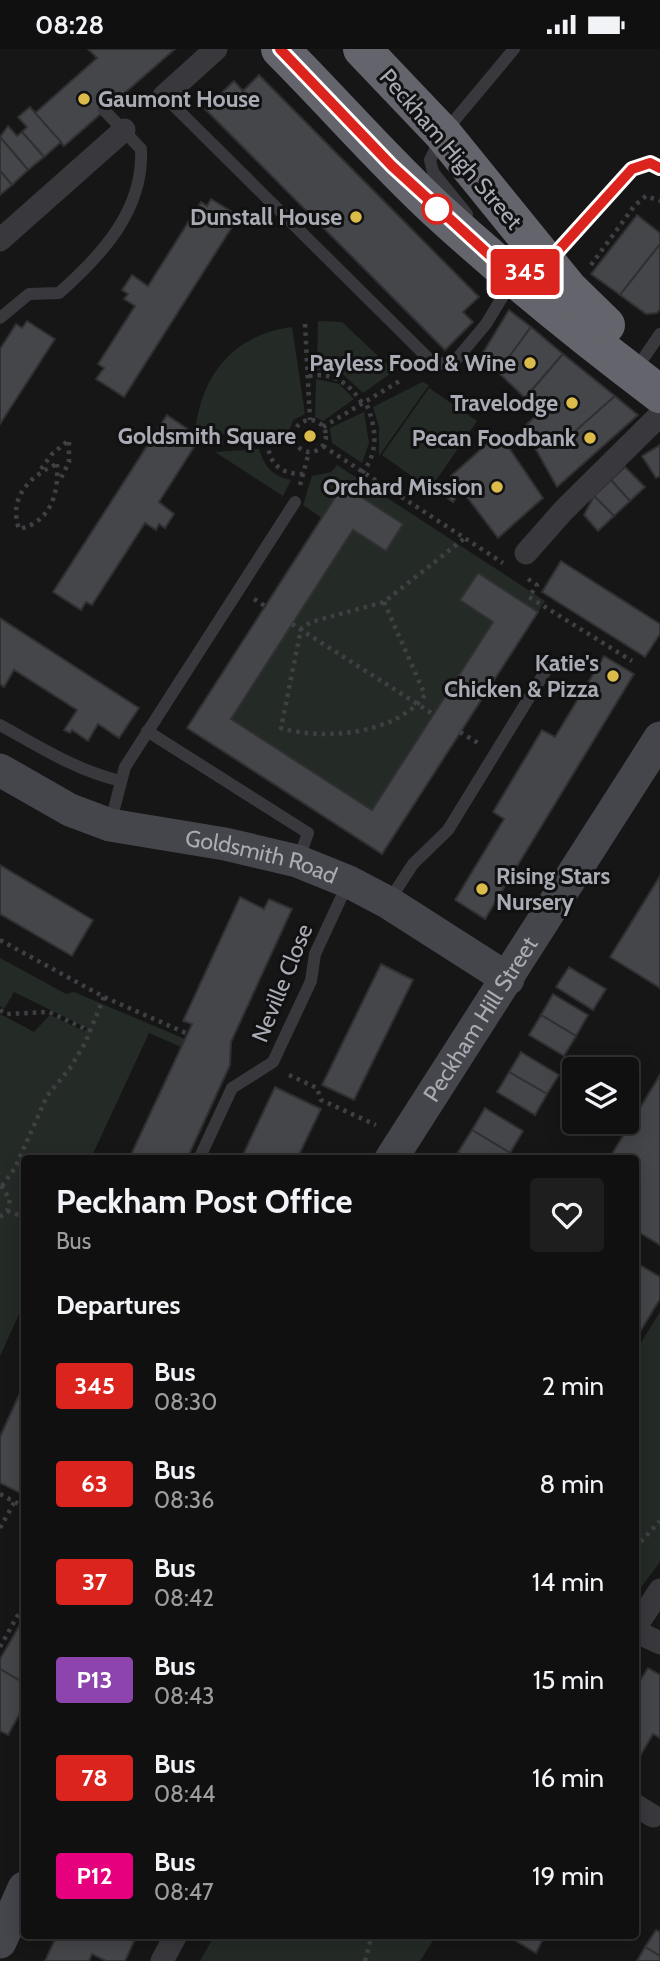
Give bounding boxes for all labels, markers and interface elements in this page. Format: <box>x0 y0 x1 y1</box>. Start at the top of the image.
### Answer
text: 08:28 <box>35 9 104 41</box>
street label: Peckham High Street <box>374 63 528 235</box>
place label: Gaumont House <box>98 85 260 113</box>
marker: Gaumont House <box>76 91 92 107</box>
unlabelled marker <box>422 194 452 224</box>
place label: Dunstall House <box>190 203 342 231</box>
marker: Dunstall House <box>348 209 364 225</box>
line badge: 345 <box>485 249 565 295</box>
text: 345 <box>505 257 545 286</box>
place label: Payless Food & Wine <box>309 349 516 377</box>
marker: Payless Food & Wine <box>522 355 538 371</box>
place label: Travelodge <box>450 389 558 417</box>
marker: Travelodge <box>564 395 580 411</box>
place label: Goldsmith Square <box>118 422 296 450</box>
place label: Pecan Foodbank <box>412 424 577 452</box>
marker: Goldsmith Square <box>302 428 318 444</box>
marker: Pecan Foodbank <box>582 430 598 446</box>
place label: Orchard Mission <box>323 473 483 501</box>
marker: Orchard Mission <box>489 479 505 495</box>
place label: Katie's Chicken & Pizza <box>444 649 600 703</box>
marker: Katie's Chicken & Pizza <box>605 668 621 684</box>
street label: Goldsmith Road <box>183 824 341 890</box>
place label: Rising Stars Nursery <box>496 862 610 916</box>
marker: Rising Stars Nursery <box>474 881 490 897</box>
street label: Neville Close <box>246 920 318 1046</box>
street label: Peckham Hill Street <box>417 931 544 1107</box>
map controls <box>562 1057 639 1134</box>
button: layers <box>562 1057 639 1134</box>
button: heart <box>530 1178 604 1252</box>
text: Peckham Post Office <box>56 1181 352 1221</box>
text: Bus <box>56 1227 91 1255</box>
text: Departures <box>56 1289 180 1321</box>
text: Bus <box>154 1356 195 1388</box>
text: 2 min <box>542 1370 604 1402</box>
text: 345 <box>74 1371 115 1400</box>
text: 08:30 <box>154 1388 217 1416</box>
text: Bus <box>154 1454 195 1486</box>
text: 8 min <box>540 1468 604 1500</box>
text: 63 <box>81 1469 108 1498</box>
text: 08:36 <box>154 1486 214 1514</box>
text: Bus <box>154 1552 195 1584</box>
text: 14 min <box>532 1566 604 1598</box>
text: 37 <box>82 1567 107 1596</box>
text: 08:42 <box>154 1584 214 1612</box>
text: Bus <box>154 1650 195 1682</box>
text: 15 min <box>533 1664 604 1696</box>
text: P13 <box>76 1665 113 1694</box>
text: 08:43 <box>154 1682 215 1710</box>
text: Bus <box>154 1748 195 1780</box>
text: 16 min <box>532 1762 604 1794</box>
text: 78 <box>81 1763 108 1792</box>
text: 08:44 <box>154 1780 215 1808</box>
text: Bus <box>154 1846 195 1878</box>
text: 19 min <box>532 1860 604 1892</box>
text: P12 <box>77 1861 112 1890</box>
text: 08:47 <box>154 1878 214 1906</box>

